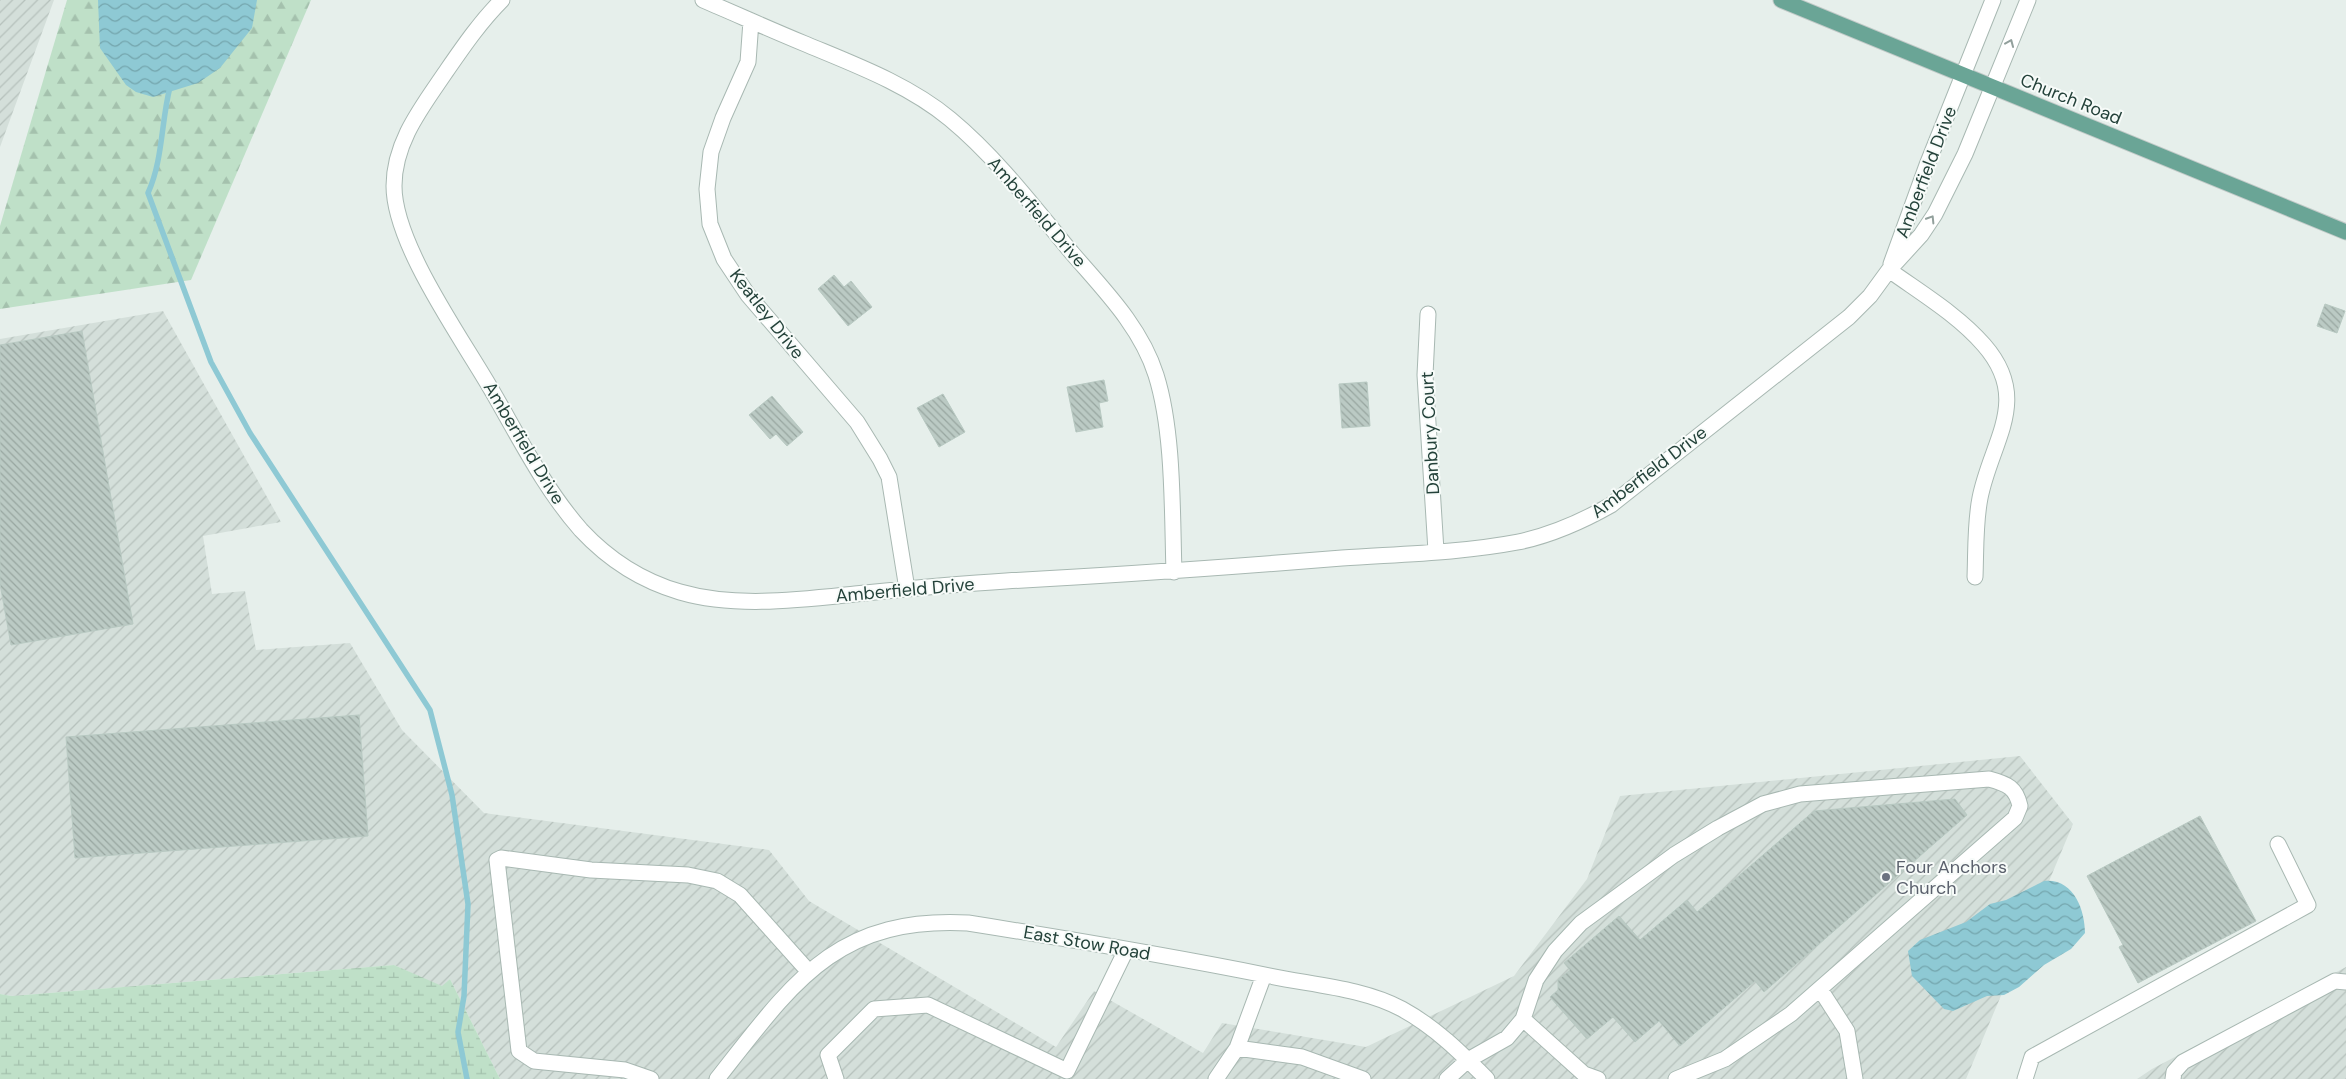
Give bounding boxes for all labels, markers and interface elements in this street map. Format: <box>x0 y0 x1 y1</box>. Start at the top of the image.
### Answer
one-way arrow <box>2004 39 2014 48</box>
street label: Church Road <box>2017 68 2125 130</box>
street label: Amberfield Drive <box>1890 103 1962 241</box>
street label: Amberfield Drive <box>982 152 1092 272</box>
one-way arrow <box>1925 215 1935 224</box>
street label: Keatley Drive <box>724 264 810 364</box>
street label: Danbury Court <box>1415 371 1445 495</box>
street label: Amberfield Drive <box>478 377 570 509</box>
street label: Amberfield Drive <box>1586 421 1712 523</box>
street label: Amberfield Drive <box>835 572 975 608</box>
place label: Four Anchors Church <box>1896 855 2007 900</box>
marker: Four Anchors Church <box>1880 871 1892 883</box>
street label: East Stow Road <box>1022 920 1152 966</box>

